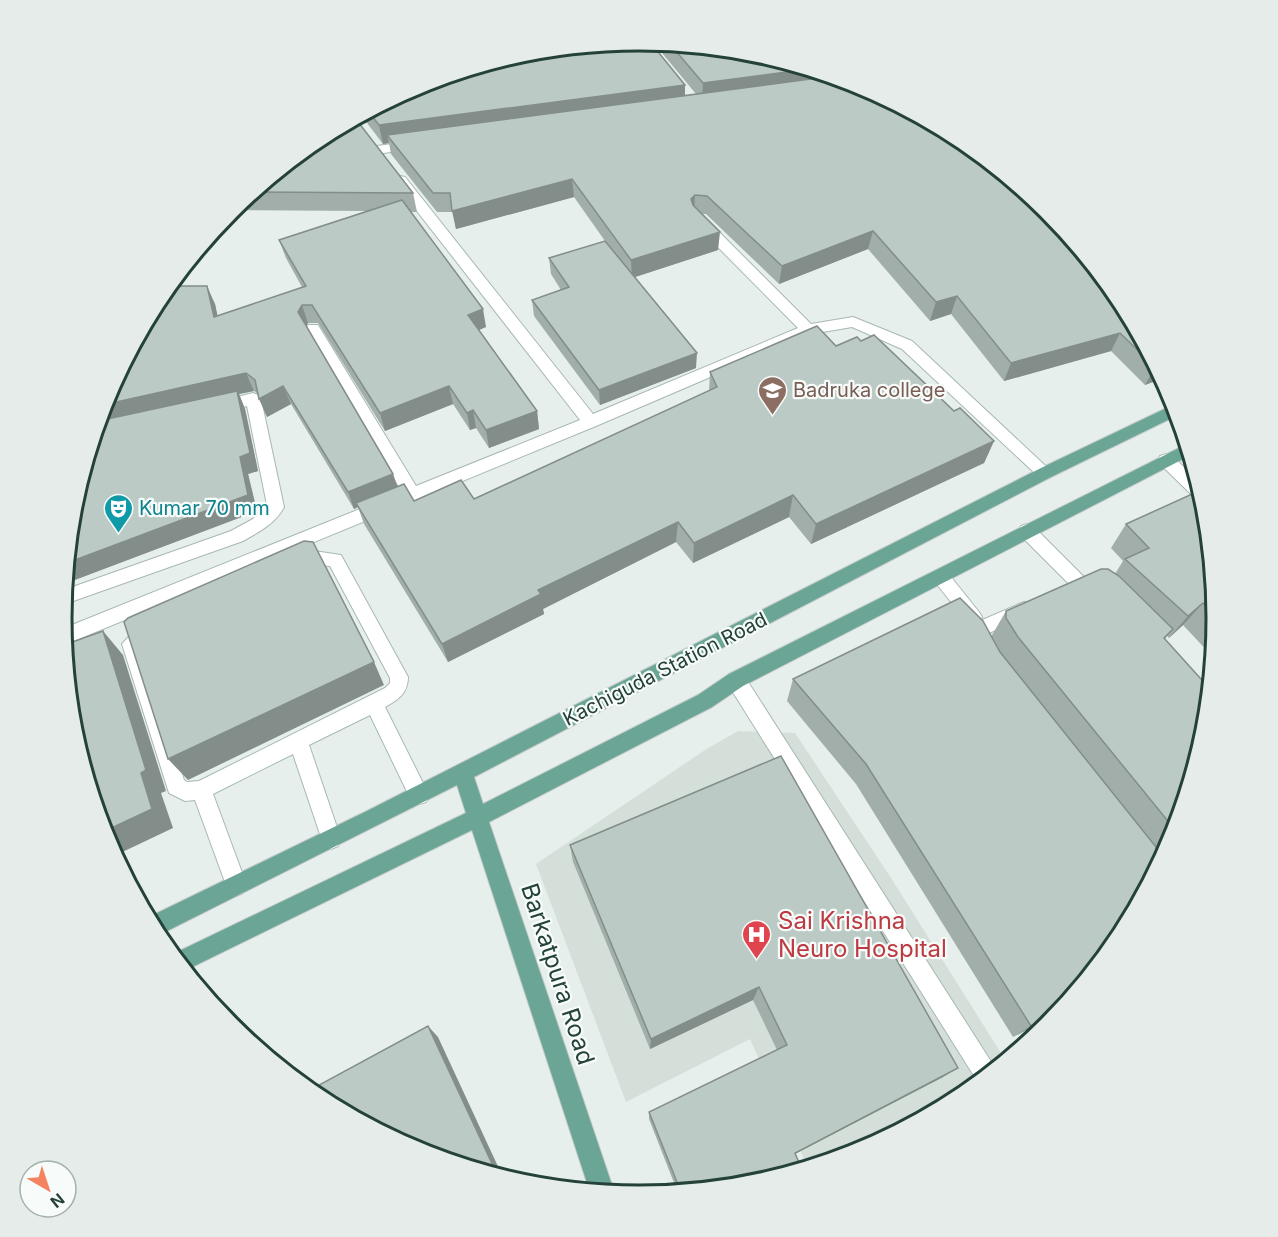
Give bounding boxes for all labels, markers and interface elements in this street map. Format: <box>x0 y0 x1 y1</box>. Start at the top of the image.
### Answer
school or university icon: Badruka college <box>756 374 788 416</box>
place label: Badruka college <box>793 378 945 402</box>
theatre icon: Kumar 70 mm <box>102 492 134 534</box>
place label: Kumar 70 mm <box>139 496 270 520</box>
street label: Kachiguda Station Road <box>559 607 771 731</box>
street label: Barkatpura Road <box>515 880 601 1068</box>
place label: Sai Krishna Neuro Hospital <box>778 906 947 963</box>
hospital icon: Sai Krishna Neuro Hospital <box>741 918 773 960</box>
north arrow <box>18 1159 78 1219</box>
text: N <box>46 1189 68 1212</box>

